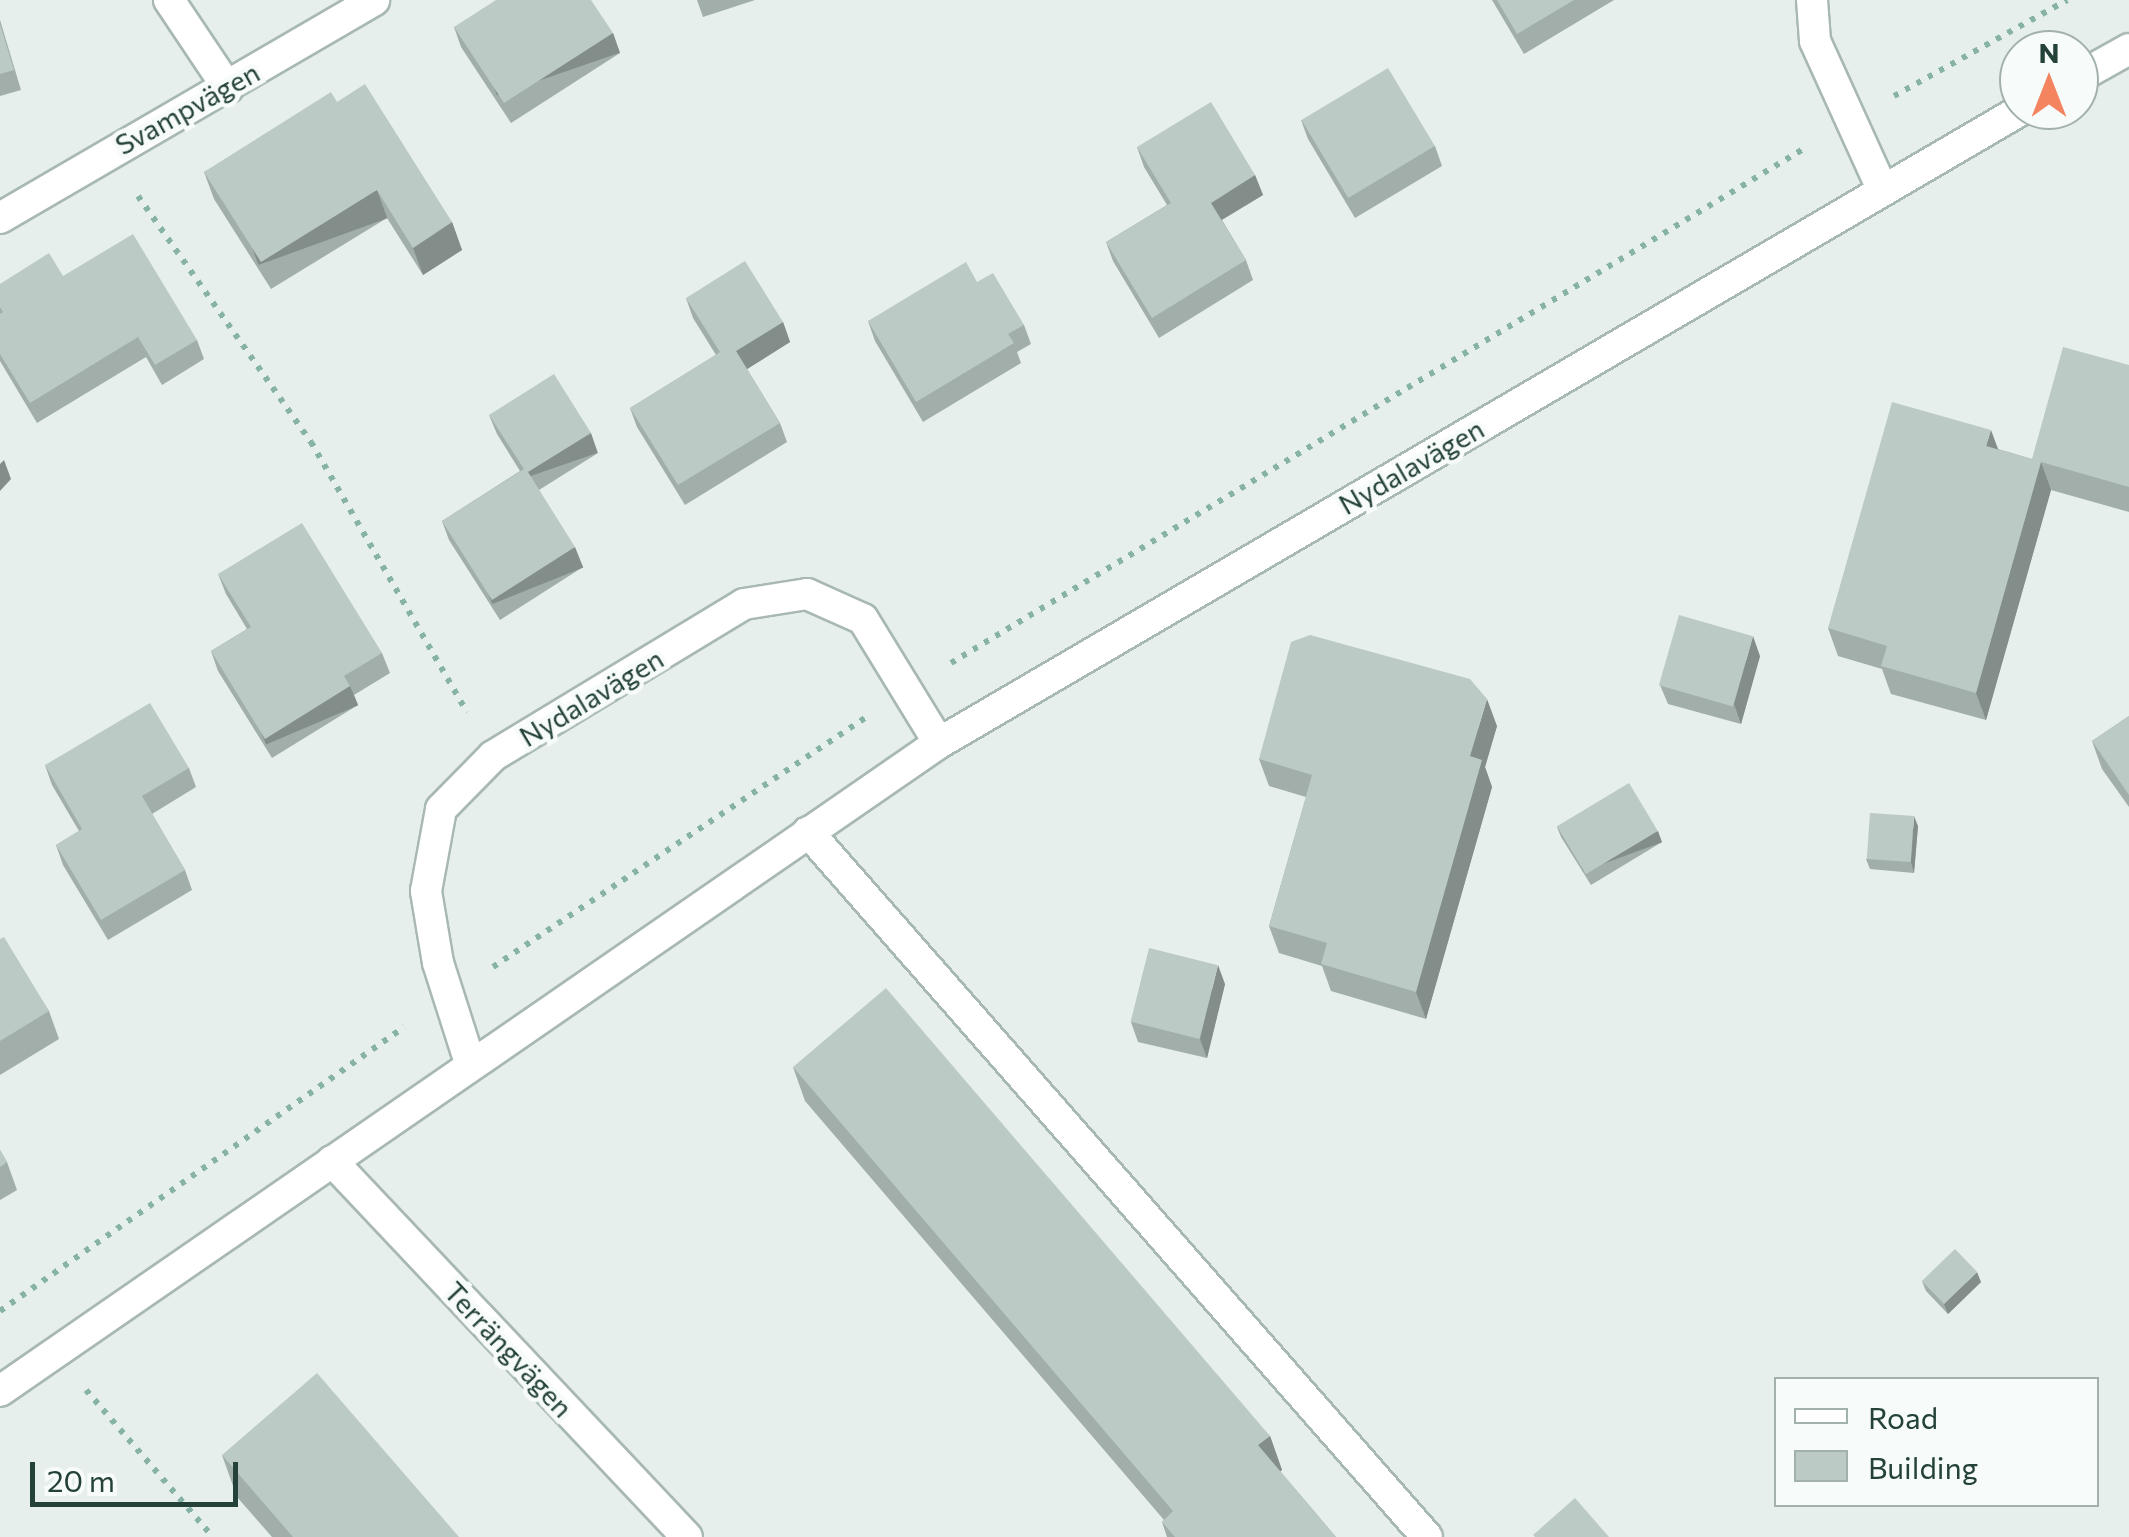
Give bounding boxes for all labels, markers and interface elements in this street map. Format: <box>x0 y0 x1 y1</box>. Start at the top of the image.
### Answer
north arrow <box>1999 30 2099 130</box>
text: N <box>2039 35 2060 69</box>
street label: Svampvägen <box>109 55 265 161</box>
street label: Nydalavägen <box>1333 411 1489 521</box>
street label: Nydalavägen <box>513 641 669 753</box>
street label: Terrängvägen <box>438 1274 580 1424</box>
legend <box>1774 1377 2099 1507</box>
text: Road <box>1868 1398 1938 1435</box>
scale bar <box>35 1442 242 1504</box>
text: Building <box>1868 1448 1978 1485</box>
text: 20 m <box>47 1461 115 1498</box>

